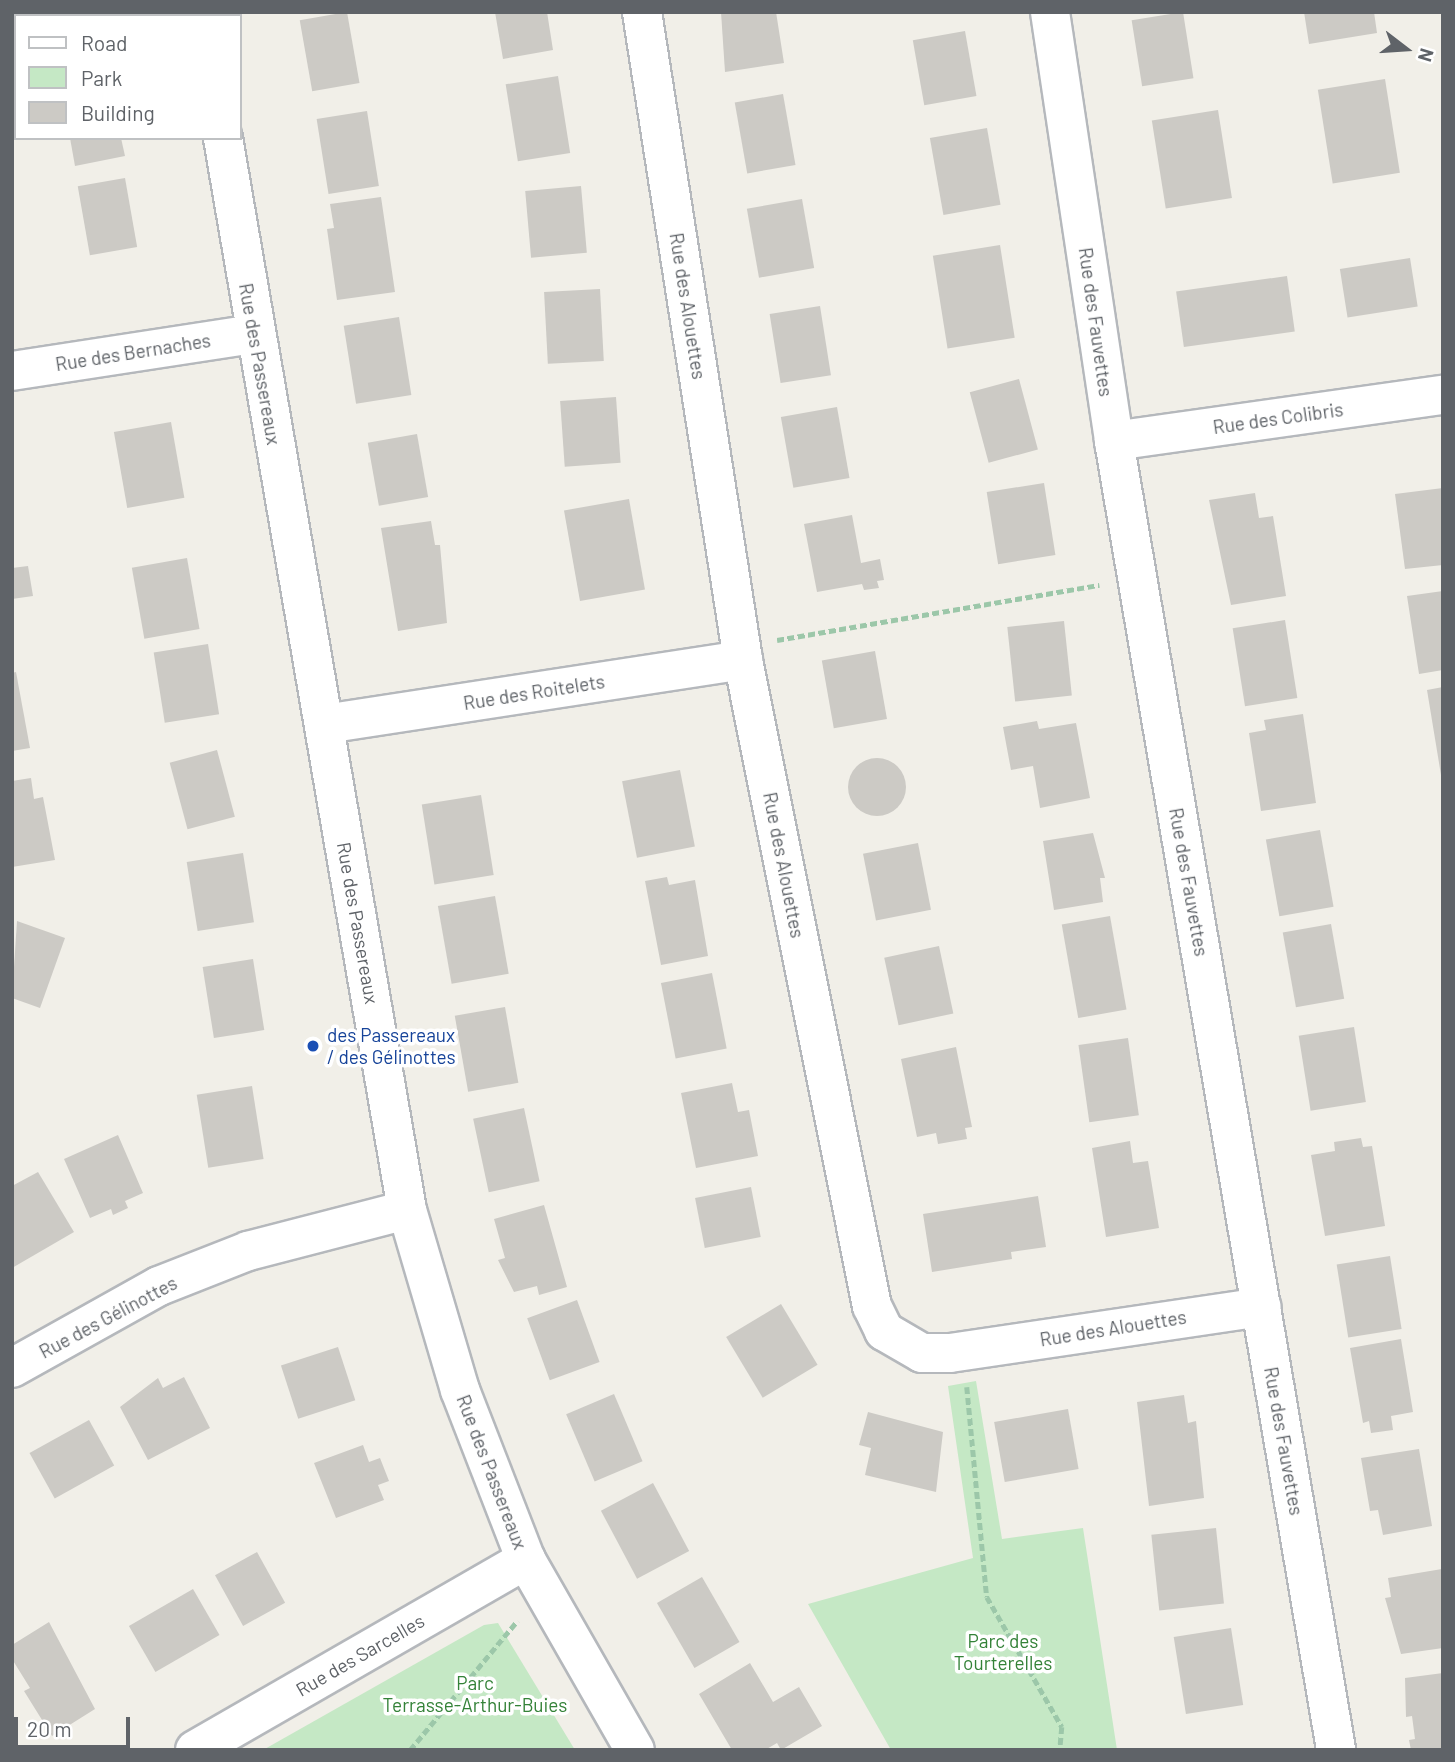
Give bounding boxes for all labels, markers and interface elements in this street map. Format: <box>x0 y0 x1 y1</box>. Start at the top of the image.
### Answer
legend <box>14 14 242 140</box>
north arrow <box>1371 14 1441 84</box>
text: Road <box>81 30 127 55</box>
text: N <box>1414 46 1439 65</box>
text: Park <box>81 65 122 90</box>
text: Building <box>81 100 155 125</box>
street label: Rue des Alouettes <box>665 231 711 381</box>
street label: Rue des Fauvettes <box>1074 246 1118 398</box>
street label: Rue des Passereaux <box>235 281 285 447</box>
street label: Rue des Bernaches <box>54 328 212 376</box>
street label: Rue des Colibris <box>1211 398 1345 438</box>
street label: Rue des Roitelets <box>462 670 606 714</box>
street label: Rue des Alouettes <box>759 790 809 940</box>
street label: Rue des Fauvettes <box>1165 806 1213 958</box>
street label: Rue des Passereaux <box>333 840 383 1006</box>
place label: des Passereaux / des Gélinottes <box>327 1024 456 1068</box>
marker: des Passereaux / des Gélinottes <box>305 1038 321 1054</box>
street label: Rue des Gélinottes <box>35 1271 181 1363</box>
street label: Rue des Alouettes <box>1038 1305 1188 1351</box>
street label: Rue des Fauvettes <box>1260 1365 1308 1517</box>
street label: Rue des Passereaux <box>452 1391 532 1553</box>
street label: Rue des Sarcelles <box>292 1609 428 1701</box>
park label: Parc des Tourterelles <box>954 1630 1052 1674</box>
park label: Parc Terrasse-Arthur-Buies <box>383 1672 567 1716</box>
scale bar <box>18 1702 133 1746</box>
text: 20 m <box>27 1716 72 1741</box>

